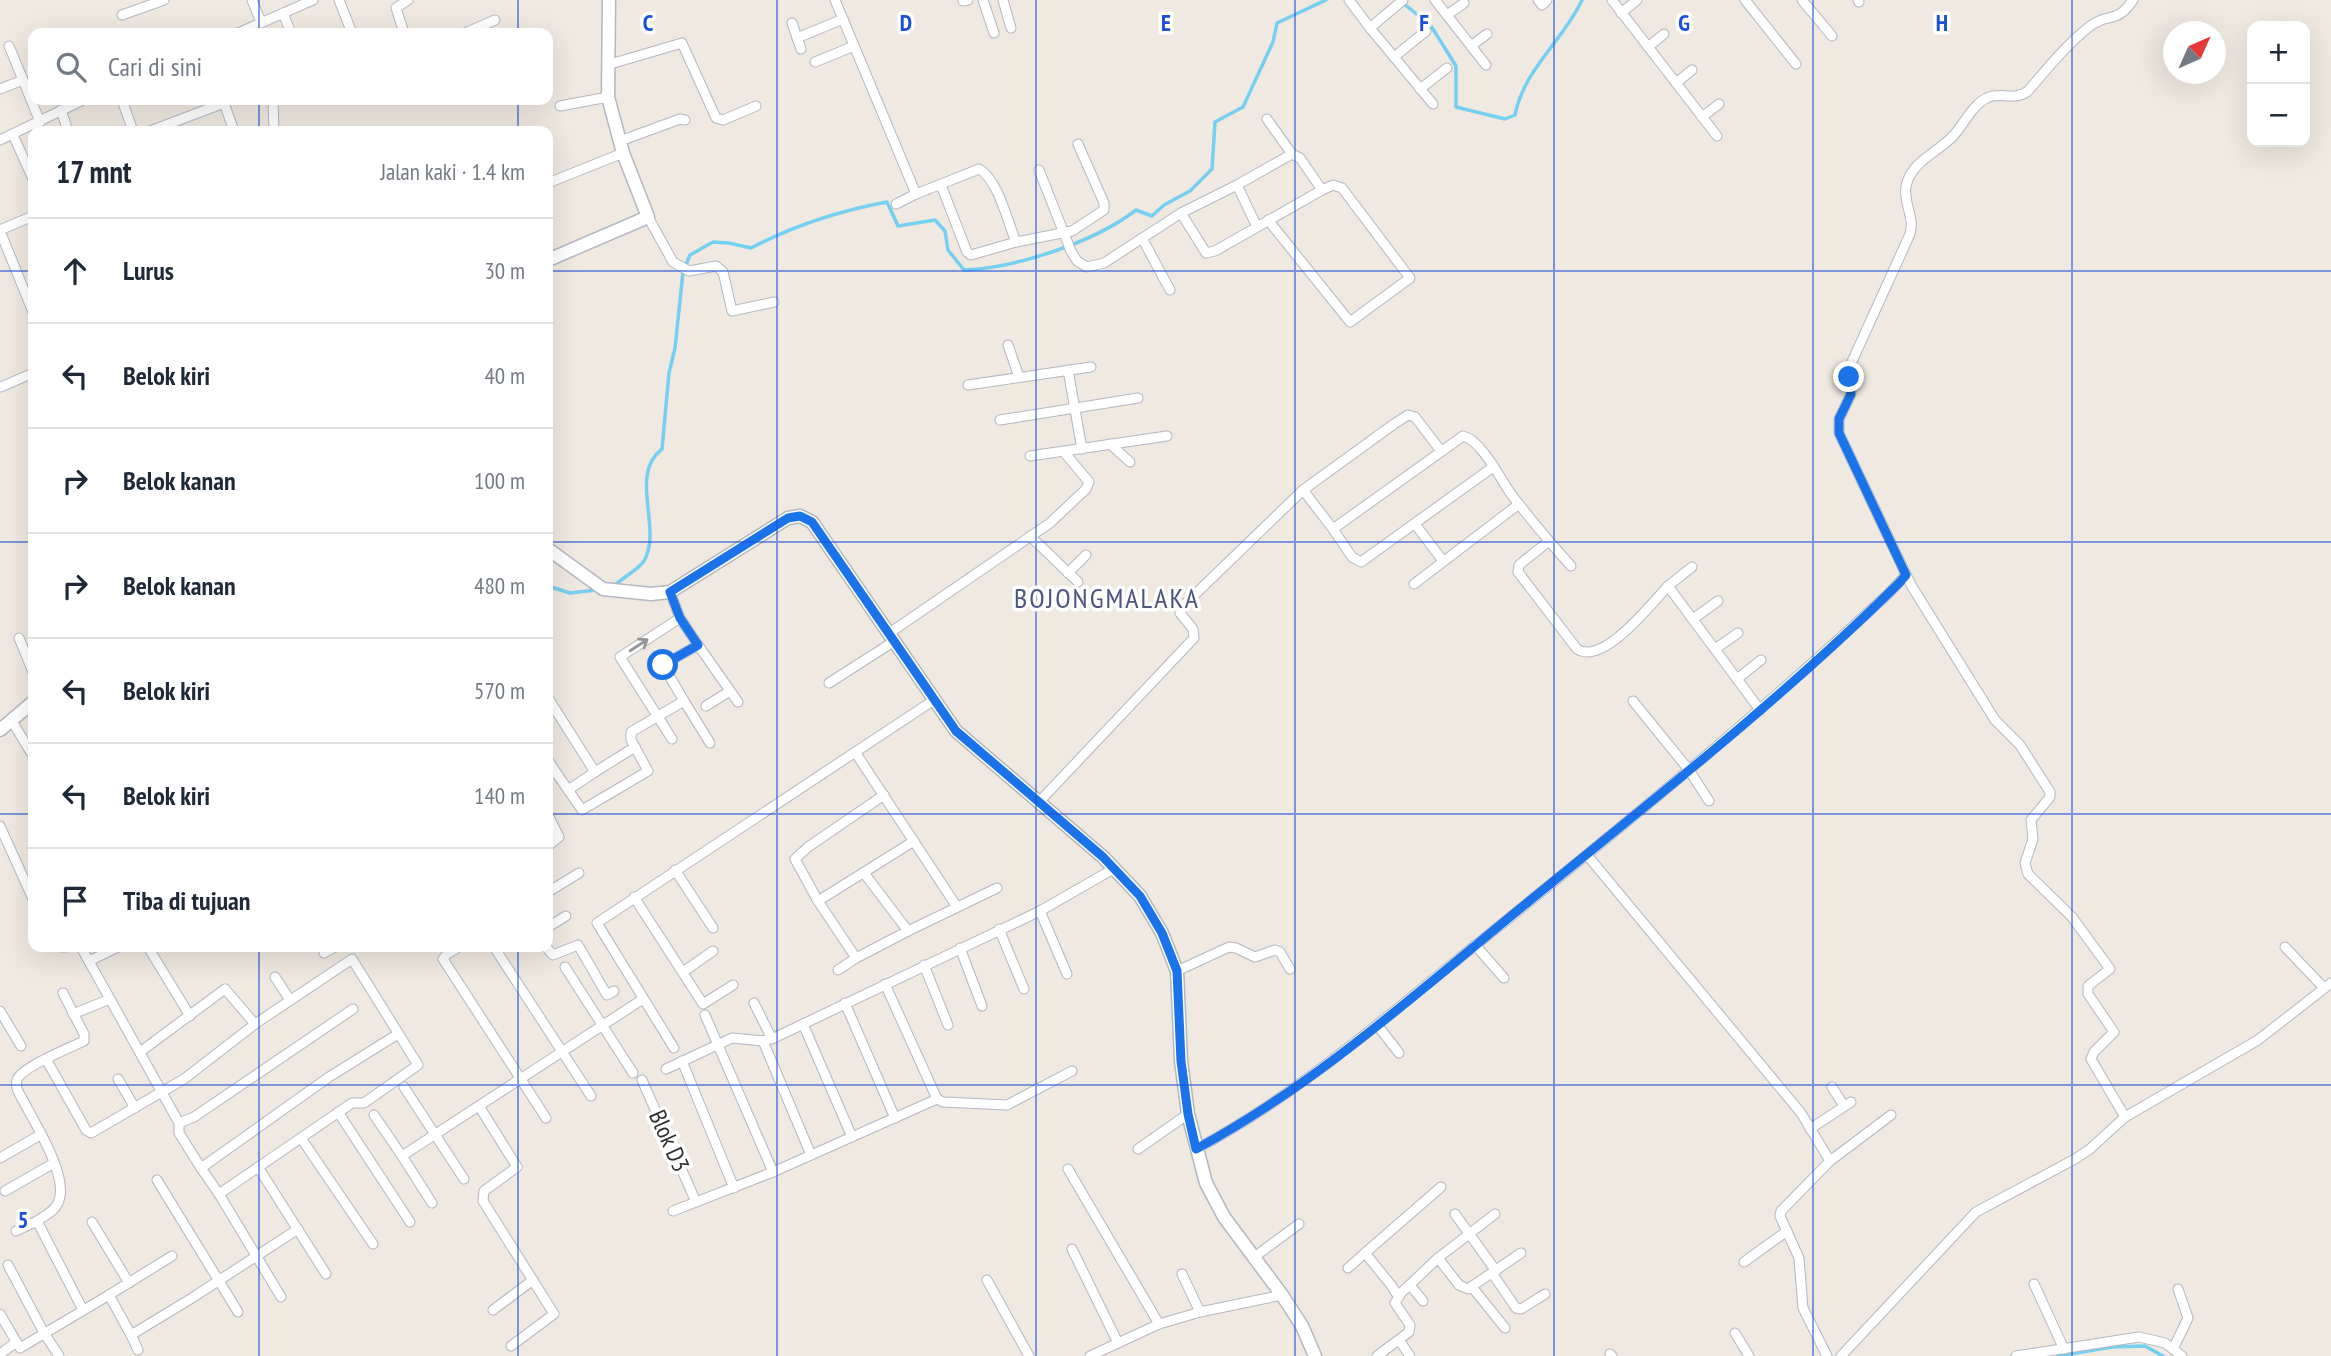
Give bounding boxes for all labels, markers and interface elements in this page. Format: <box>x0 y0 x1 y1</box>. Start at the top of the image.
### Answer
text: C <box>643 8 654 37</box>
text: D <box>900 8 912 37</box>
text: E <box>1161 8 1171 37</box>
text: F <box>1419 8 1429 37</box>
text: G <box>1678 8 1690 37</box>
text: H <box>1936 8 1948 37</box>
north arrow <box>2163 21 2226 84</box>
map controls <box>2247 21 2310 147</box>
button: + <box>2247 21 2310 84</box>
search box <box>28 28 553 105</box>
icon: search <box>52 48 90 86</box>
text: Cari di sini <box>108 50 202 83</box>
button: − <box>2247 84 2310 147</box>
text: 17 mnt <box>56 152 132 191</box>
text: Jalan kaki · 1.4 km <box>380 157 525 186</box>
icon: ahead <box>56 252 94 290</box>
text: Lurus <box>123 254 174 287</box>
text: 30 m <box>484 256 525 285</box>
icon: left <box>56 357 94 395</box>
text: Belok kiri <box>123 359 210 392</box>
text: 40 m <box>484 361 525 390</box>
route end <box>1833 361 1864 392</box>
icon: right <box>56 462 94 500</box>
text: Belok kanan <box>123 464 236 497</box>
text: 100 m <box>474 466 525 495</box>
icon: right <box>56 567 94 605</box>
text: Belok kanan <box>123 569 236 602</box>
text: 480 m <box>474 571 525 600</box>
district label: BOJONGMALAKA <box>1014 579 1200 616</box>
one-way arrow <box>629 637 649 651</box>
route start <box>647 649 678 680</box>
icon: left <box>56 672 94 710</box>
text: Belok kiri <box>123 674 210 707</box>
text: 570 m <box>474 676 525 705</box>
icon: left <box>56 777 94 815</box>
text: Belok kiri <box>123 779 210 812</box>
text: 140 m <box>474 781 525 810</box>
icon: arrive <box>56 882 94 920</box>
text: Tiba di tujuan <box>123 884 251 917</box>
street label: Blok D3 <box>642 1105 697 1177</box>
text: 5 <box>18 1205 29 1234</box>

